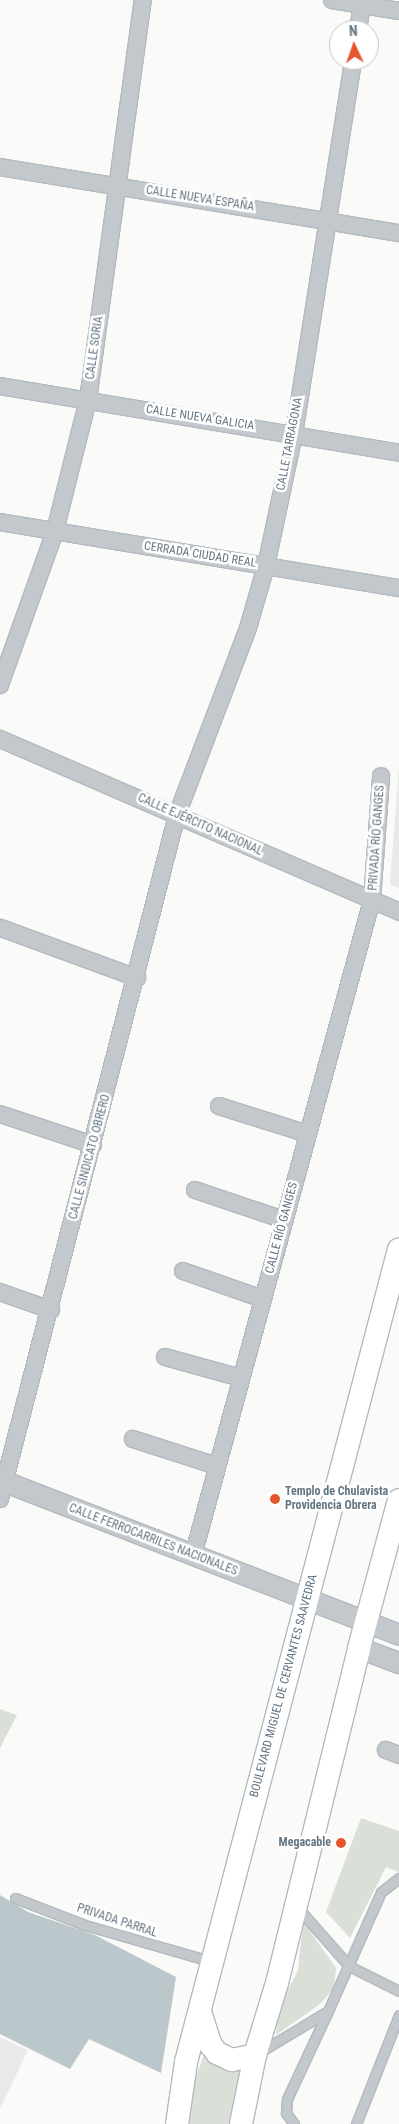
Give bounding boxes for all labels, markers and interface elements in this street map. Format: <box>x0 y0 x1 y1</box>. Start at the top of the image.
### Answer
north arrow <box>329 20 379 70</box>
text: N <box>349 23 358 39</box>
street label: CALLE NUEVA ESPAÑA <box>145 183 255 215</box>
street label: CALLE SORIA <box>83 315 107 381</box>
street label: CALLE TARRAGONA <box>274 396 306 492</box>
street label: CALLE NUEVA GALICIA <box>145 402 255 434</box>
street label: CERRADA CIUDAD REAL <box>143 539 257 571</box>
street label: PRIVADA RÍO GANGES <box>366 785 388 891</box>
street label: CALLE EJÉRCITO NACIONAL <box>135 791 265 859</box>
street label: CALLE SINDICATO OBRERO <box>66 1093 114 1221</box>
street label: CALLE RÍO GANGES <box>263 1181 301 1275</box>
place label: Templo de Chulavista Providencia Obrera <box>285 1485 388 1513</box>
marker: Templo de Chulavista Providencia Obrera <box>269 1493 281 1505</box>
street label: CALLE FERROCARRILES NACIONALES <box>67 1501 239 1579</box>
street label: BOULEVARD MIGUEL DE CERVANTES SAAVEDRA <box>247 1573 321 1799</box>
place label: Megacable <box>279 1836 331 1850</box>
marker: Megacable <box>335 1837 347 1849</box>
street label: PRIVADA PARRAL <box>75 1901 159 1941</box>

